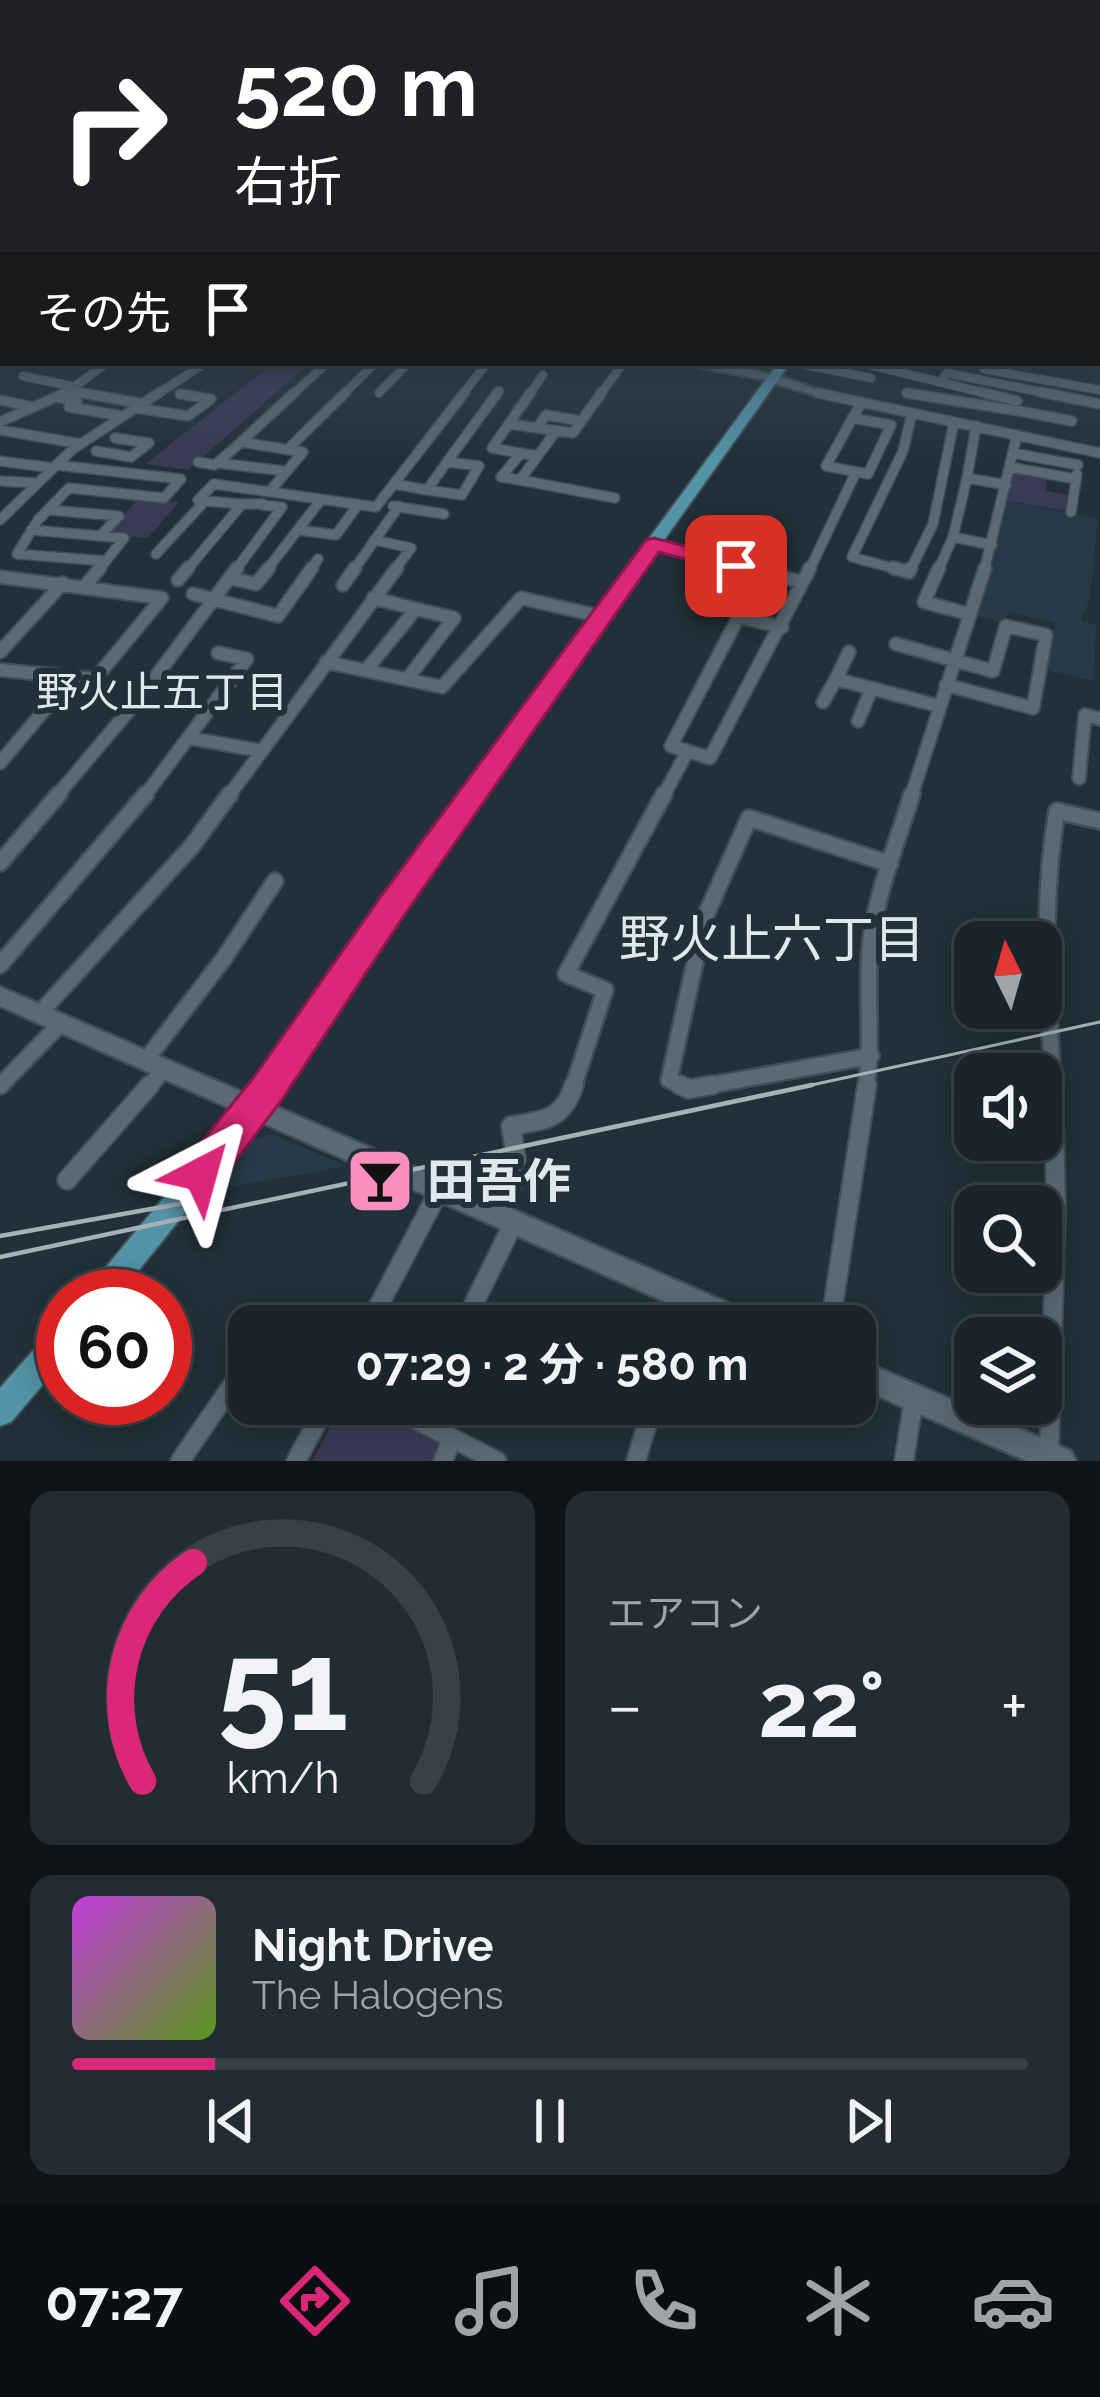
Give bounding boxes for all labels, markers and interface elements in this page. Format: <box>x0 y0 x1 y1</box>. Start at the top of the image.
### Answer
text: 520 m <box>234 37 478 136</box>
icon: right <box>36 48 192 204</box>
text: 右折 <box>234 150 342 214</box>
icon: arrive <box>195 276 261 342</box>
text: その先 <box>36 287 171 340</box>
pin <box>685 515 787 617</box>
icon: arrive <box>703 533 769 599</box>
district label: 野火止五丁目 <box>36 668 288 717</box>
district label: 野火止六丁目 <box>619 909 925 969</box>
north arrow <box>954 921 1062 1029</box>
map controls <box>954 921 1062 1425</box>
button: sound <box>954 1053 1062 1161</box>
position arrow <box>138 1111 264 1237</box>
bar icon: 田吾作 <box>345 1146 415 1216</box>
place label: 田吾作 <box>427 1153 571 1209</box>
button: search <box>954 1185 1062 1293</box>
speed limit sign: 60 <box>36 1269 192 1425</box>
button: layers <box>954 1317 1062 1425</box>
text: 07:29 · 2 分 · 580 m <box>356 1338 748 1391</box>
text: エアコン <box>607 1590 763 1636</box>
text: 51 <box>217 1613 348 1759</box>
text: 22° <box>758 1652 885 1758</box>
text: − <box>607 1667 643 1744</box>
text: + <box>1001 1667 1028 1744</box>
text: km/h <box>226 1753 339 1803</box>
text: Night Drive <box>252 1919 493 1972</box>
text: The Halogens <box>252 1972 504 2018</box>
icon: previous <box>198 2088 264 2154</box>
icon: pause <box>517 2088 583 2154</box>
icon: next <box>836 2088 902 2154</box>
icon: directions <box>273 2259 357 2343</box>
icon: music <box>448 2259 532 2343</box>
icon: phone <box>622 2259 706 2343</box>
icon: climate <box>796 2259 880 2343</box>
icon: car <box>971 2259 1055 2343</box>
text: 07:27 <box>45 2269 183 2333</box>

